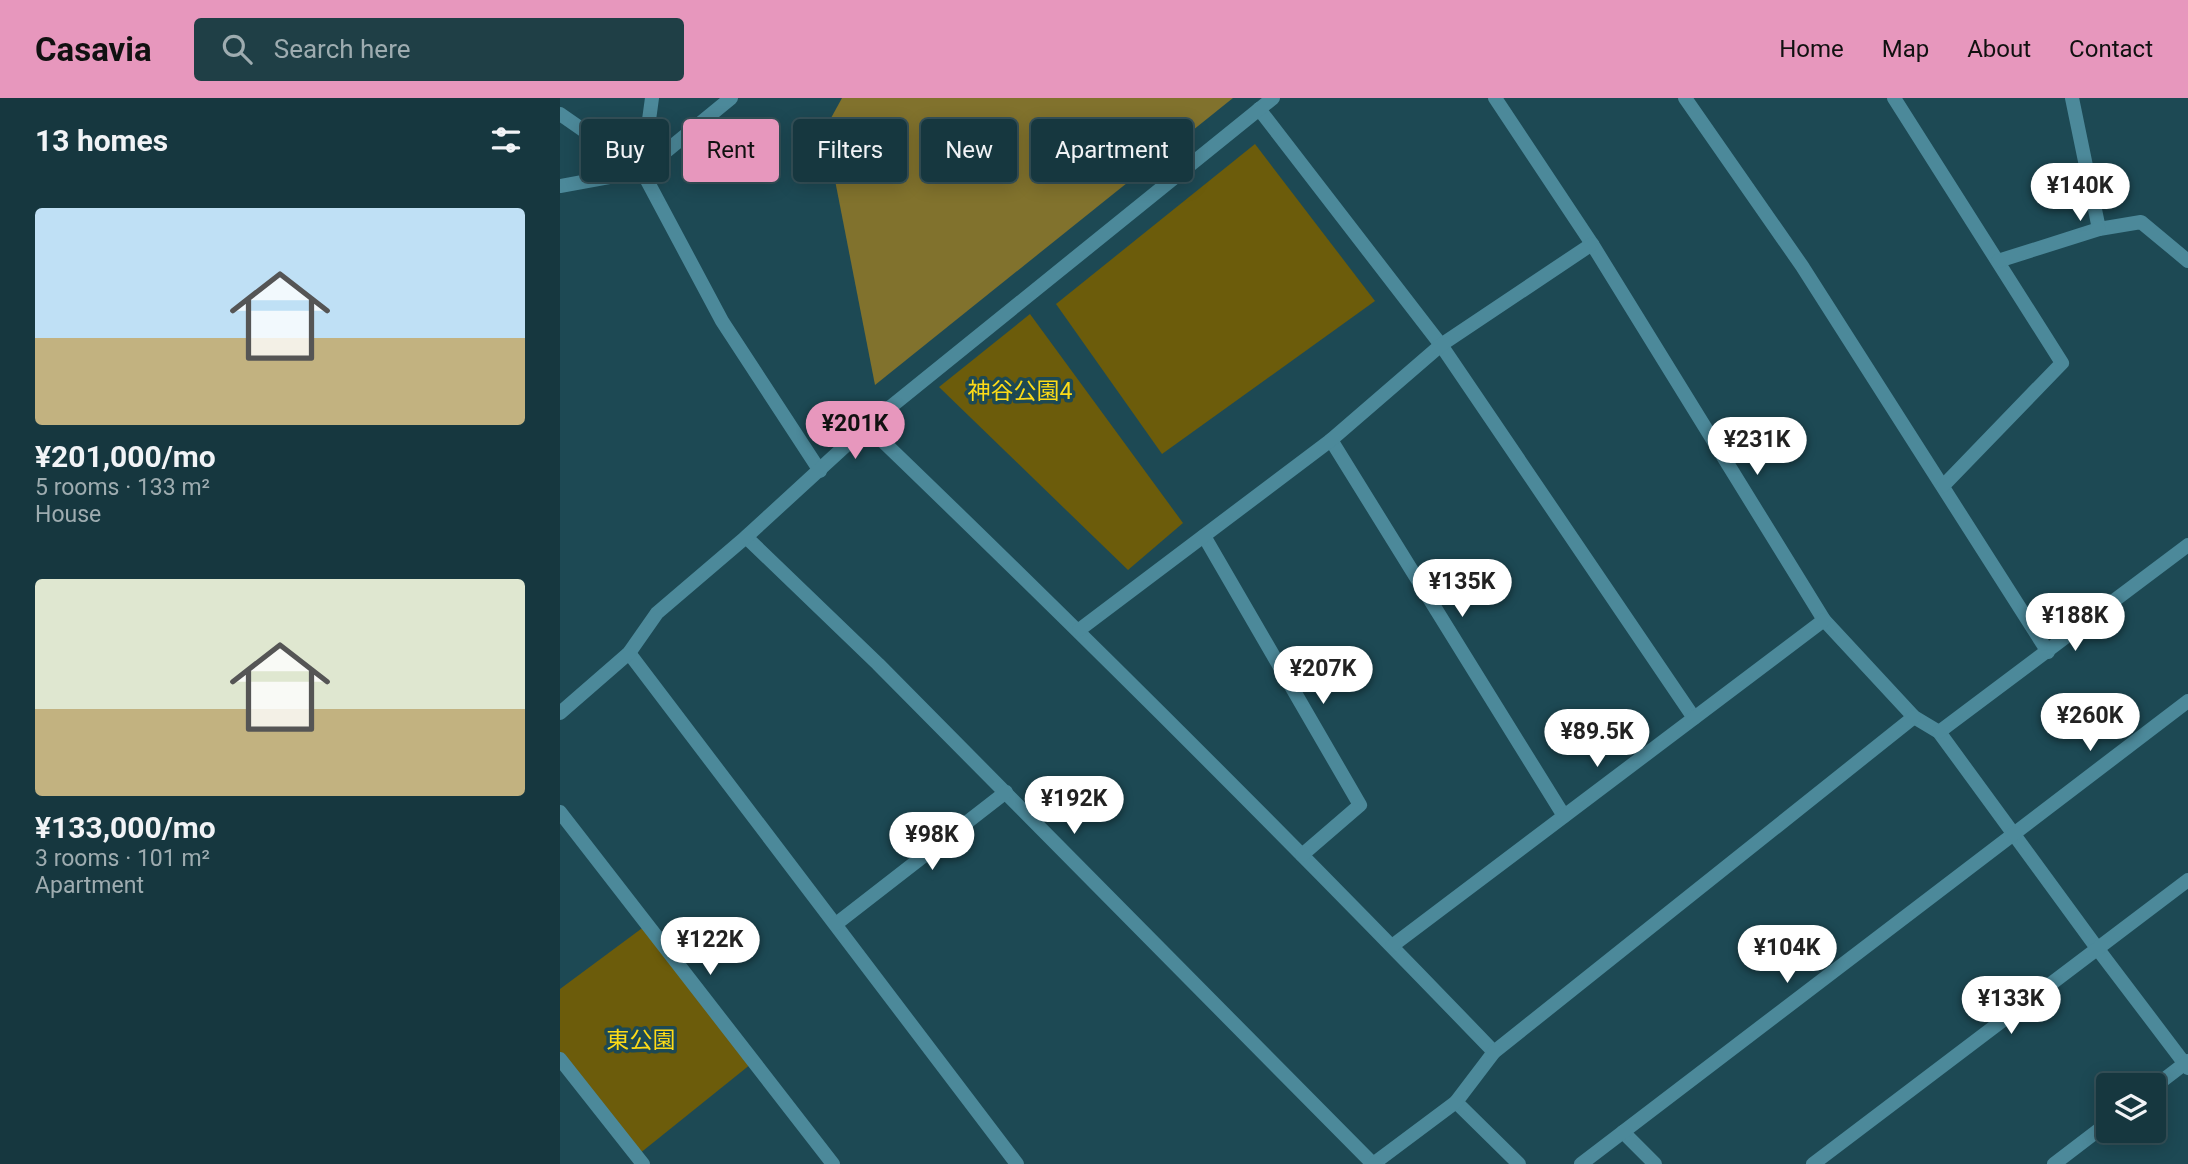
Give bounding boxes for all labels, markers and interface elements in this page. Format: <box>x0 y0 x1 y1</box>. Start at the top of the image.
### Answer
search box <box>194 18 684 81</box>
text: Casavia <box>35 30 152 69</box>
icon: search <box>218 30 256 68</box>
text: Search here <box>274 34 411 64</box>
text: Home <box>1779 35 1844 63</box>
text: Map <box>1882 35 1929 63</box>
text: About <box>1967 35 2031 63</box>
text: Contact <box>2069 35 2153 63</box>
chip: Buy <box>581 119 669 182</box>
chip: Rent <box>683 119 779 182</box>
chip: Filters <box>793 119 907 182</box>
chip: New <box>921 119 1017 182</box>
chip: Apartment <box>1031 119 1193 182</box>
icon: filters <box>487 121 525 159</box>
text: 13 homes <box>35 123 168 158</box>
pin: ¥140K <box>2031 164 2129 223</box>
text: ¥140K <box>2047 172 2113 199</box>
icon: home <box>217 253 343 379</box>
park label: 神谷公園4 <box>968 378 1073 405</box>
pin: ¥201K <box>806 402 904 461</box>
text: ¥201K <box>822 410 888 437</box>
pin: ¥231K <box>1708 418 1806 477</box>
text: ¥231K <box>1724 426 1790 453</box>
text: ¥201,000/mo <box>35 439 216 474</box>
text: 5 rooms · 133 m² <box>35 474 210 501</box>
text: House <box>35 501 101 528</box>
pin: ¥135K <box>1413 560 1511 619</box>
text: ¥135K <box>1429 568 1495 595</box>
pin: ¥188K <box>2026 594 2124 653</box>
text: ¥188K <box>2042 602 2108 629</box>
icon: home <box>217 624 343 750</box>
pin: ¥207K <box>1274 646 1372 706</box>
text: ¥207K <box>1290 655 1356 682</box>
pin: ¥260K <box>2041 694 2139 753</box>
text: ¥260K <box>2057 702 2123 729</box>
pin: ¥89.5K <box>1540 710 1654 769</box>
text: ¥89.5K <box>1560 718 1634 745</box>
pin: ¥192K <box>1025 776 1123 836</box>
text: ¥192K <box>1041 785 1107 812</box>
text: ¥133,000/mo <box>35 810 216 845</box>
pin: ¥98K <box>891 812 973 872</box>
text: ¥98K <box>905 821 959 848</box>
text: 3 rooms · 101 m² <box>35 845 210 872</box>
text: Apartment <box>35 872 144 899</box>
pin: ¥122K <box>661 918 759 977</box>
text: ¥122K <box>677 926 743 953</box>
pin: ¥104K <box>1738 926 1836 985</box>
text: ¥104K <box>1754 934 1820 961</box>
pin: ¥133K <box>1962 976 2060 1036</box>
text: ¥133K <box>1978 985 2044 1012</box>
park label: 東公園 <box>607 1027 676 1054</box>
map controls <box>2096 1073 2166 1143</box>
button: layers <box>2096 1073 2166 1143</box>

